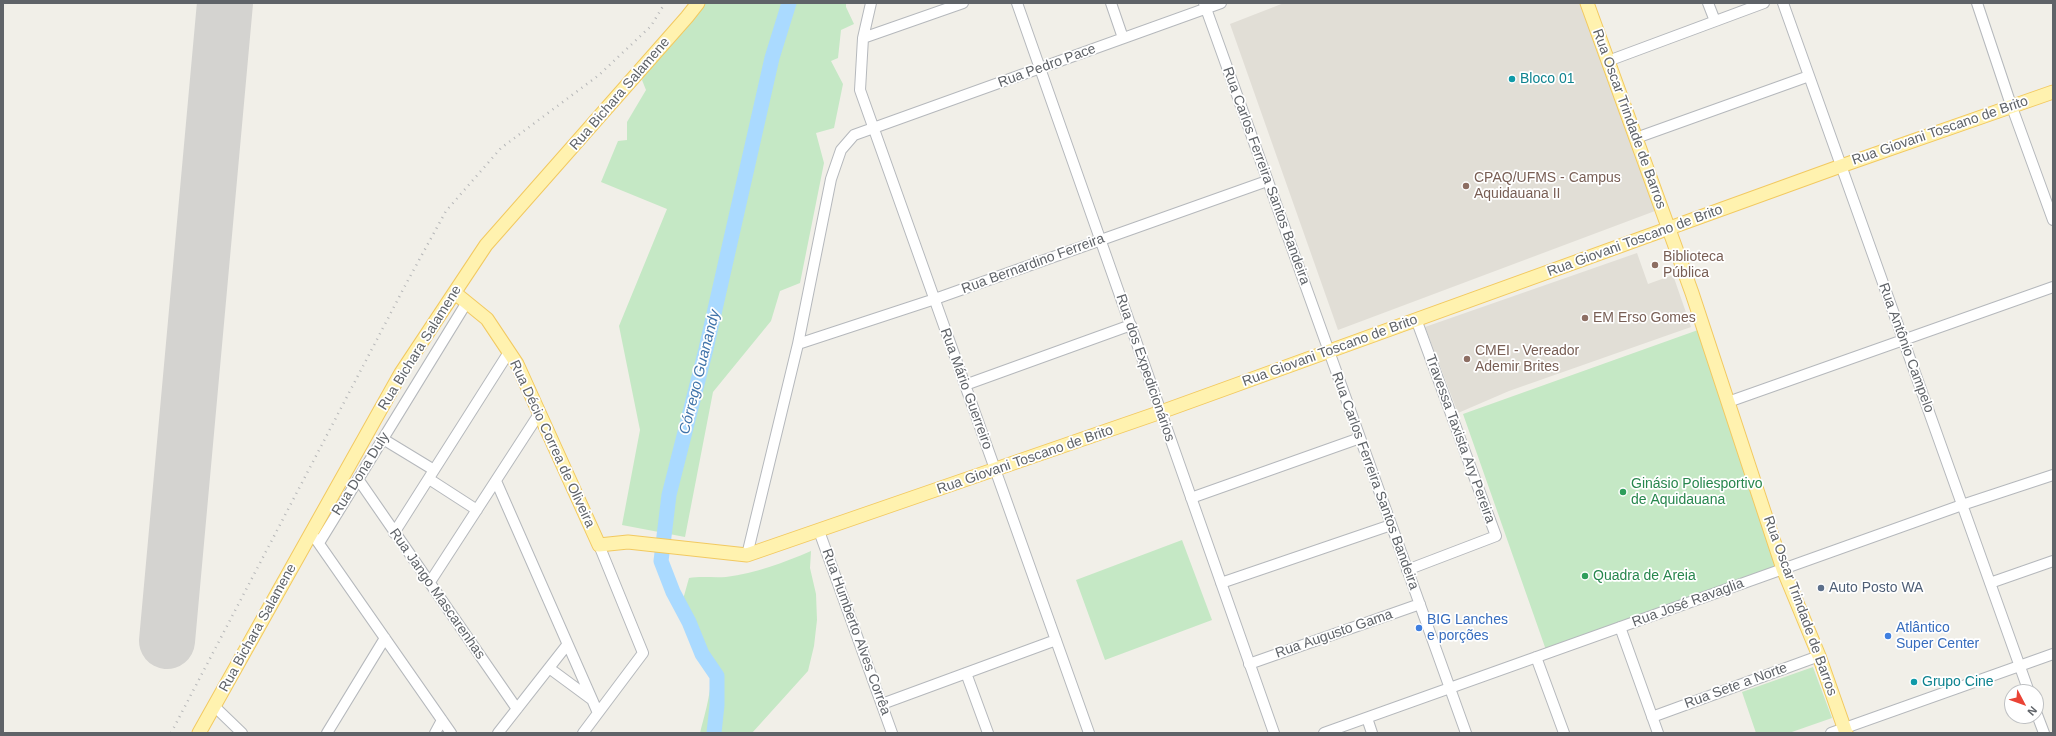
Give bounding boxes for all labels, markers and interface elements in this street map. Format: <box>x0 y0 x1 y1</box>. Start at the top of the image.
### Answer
street label: Rua Oscar Trindade de Barros <box>1589 27 1669 211</box>
street label: Rua Bichara Salamene <box>566 34 674 154</box>
street label: Rua Pedro Pace <box>996 41 1098 91</box>
street label: Rua Carlos Ferreira Santos Bandeira <box>1219 65 1313 287</box>
place label: Bloco 01 <box>1520 71 1574 87</box>
marker: Bloco 01 <box>1507 74 1517 84</box>
street label: Rua Giovani Toscano de Brito <box>1850 93 2030 169</box>
place label: CPAQ/UFMS - Campus Aquidauana II <box>1474 170 1621 202</box>
marker: CPAQ/UFMS - Campus Aquidauana II <box>1461 181 1471 191</box>
street label: Rua Giovani Toscano de Brito <box>1545 201 1725 281</box>
street label: Rua Bernardino Ferreira <box>959 230 1107 298</box>
place label: Biblioteca Pública <box>1663 249 1724 282</box>
marker: Biblioteca Pública <box>1650 260 1660 270</box>
street label: Rua Antônio Campelo <box>1875 281 1937 415</box>
street label: Rua Bichara Salamene <box>375 283 465 413</box>
street label: Rua dos Expedicionários <box>1112 292 1178 444</box>
water label: Córrego Guanandy <box>676 308 724 436</box>
place label: EM Erso Gomes <box>1593 310 1696 326</box>
street label: Rua Giovani Toscano de Brito <box>1240 311 1420 391</box>
marker: EM Erso Gomes <box>1580 313 1590 323</box>
street label: Rua Mário Guerreiro <box>936 326 996 452</box>
place label: CMEI - Vereador Ademir Brites <box>1475 343 1579 376</box>
street label: Travessa Taxista Ary Pereira <box>1422 352 1498 526</box>
marker: CMEI - Vereador Ademir Brites <box>1462 354 1472 364</box>
street label: Rua Décio Correa de Oliveira <box>506 358 598 530</box>
street label: Rua Carlos Ferreira Santos Bandeira <box>1328 370 1422 592</box>
street label: Rua Giovani Toscano de Brito <box>935 422 1115 498</box>
street label: Rua Dona Duly <box>329 429 393 519</box>
place label: Ginásio Poliesportivo de Aquidauana <box>1631 476 1763 508</box>
marker: Ginásio Poliesportivo de Aquidauana <box>1618 487 1628 497</box>
street label: Rua Oscar Trindade de Barros <box>1760 514 1840 698</box>
street label: Rua Jango Mascarenhas <box>385 525 489 663</box>
street label: Rua Humberto Alves Corrêa <box>818 547 894 717</box>
street label: Rua Bichara Salamene <box>216 561 300 695</box>
place label: Quadra de Areia <box>1593 568 1696 584</box>
marker: Quadra de Areia <box>1580 571 1590 581</box>
street label: Rua José Ravaglia <box>1630 575 1746 631</box>
place label: Auto Posto WA <box>1829 580 1923 596</box>
marker: Auto Posto WA <box>1816 583 1826 593</box>
street label: Rua Augusto Gama <box>1273 606 1395 662</box>
place label: BIG Lanches e porções <box>1427 612 1508 644</box>
place label: Atlântico Super Center <box>1896 620 1979 652</box>
marker: BIG Lanches e porções <box>1414 623 1424 633</box>
marker: Atlântico Super Center <box>1883 631 1893 641</box>
street label: Rua Sete a Norte <box>1682 660 1790 712</box>
place label: Grupo Cine <box>1922 674 1994 690</box>
marker: Grupo Cine <box>1909 677 1919 687</box>
north arrow <box>2004 684 2044 724</box>
text: N <box>2025 704 2039 718</box>

